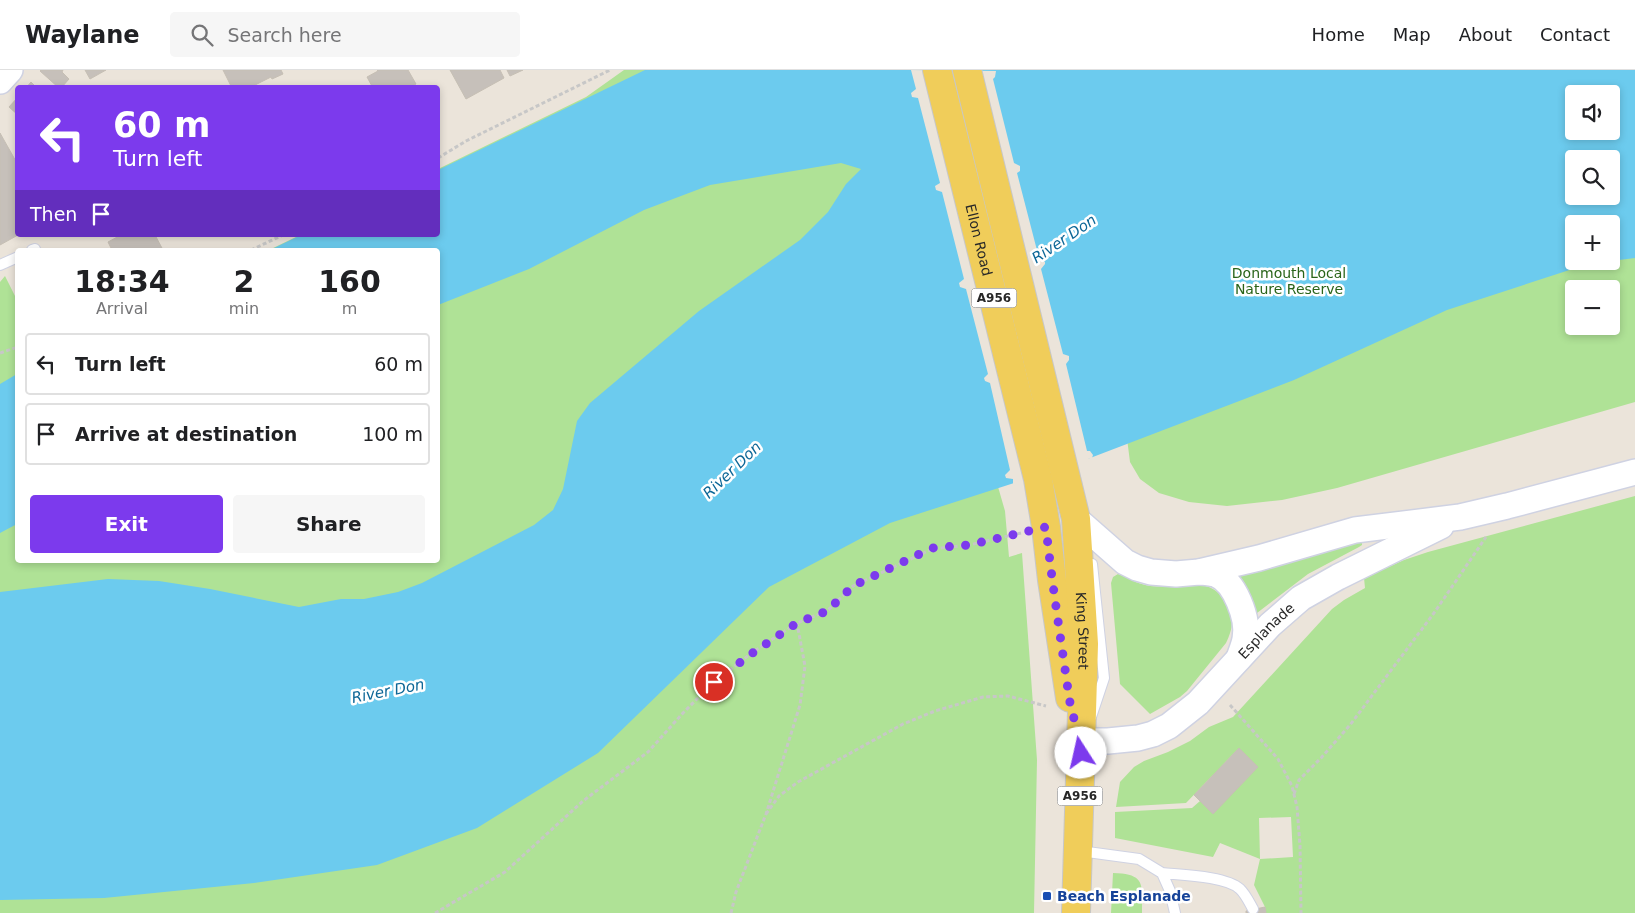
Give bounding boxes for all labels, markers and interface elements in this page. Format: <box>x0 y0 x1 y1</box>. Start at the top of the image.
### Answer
search box <box>170 12 520 57</box>
text: Waylane <box>25 21 140 49</box>
icon: search <box>188 21 216 49</box>
text: Search here <box>228 24 342 46</box>
text: Home <box>1312 24 1365 45</box>
text: Map <box>1393 24 1431 45</box>
text: About <box>1459 24 1512 45</box>
text: Contact <box>1540 24 1610 45</box>
map controls <box>1565 85 1620 335</box>
button: sound <box>1565 85 1620 140</box>
icon: left <box>30 105 95 170</box>
text: 60 m <box>113 105 210 145</box>
text: Turn left <box>113 146 202 171</box>
button: search <box>1565 150 1620 205</box>
icon: arrive <box>87 200 115 228</box>
street label: Ellon Road <box>962 202 996 278</box>
text: Then <box>30 203 77 225</box>
water label: River Don <box>1028 211 1100 267</box>
button: + <box>1565 215 1620 270</box>
text: 18:34 <box>74 264 170 299</box>
text: 2 <box>233 264 254 299</box>
text: 160 <box>318 264 381 299</box>
park label: Donmouth Local Nature Reserve <box>1232 265 1346 297</box>
button: − <box>1565 280 1620 335</box>
road number: A956 <box>972 288 1016 308</box>
text: Arrival <box>96 299 148 318</box>
text: min <box>229 299 259 318</box>
text: m <box>342 299 357 318</box>
icon: left <box>32 350 60 378</box>
text: Turn left <box>75 353 166 375</box>
text: 60 m <box>374 353 423 375</box>
icon: arrive <box>32 420 60 448</box>
text: Arrive at destination <box>75 423 297 445</box>
text: 100 m <box>362 423 423 445</box>
water label: River Don <box>699 438 765 502</box>
button: Exit <box>30 495 223 553</box>
button: Share <box>233 495 425 553</box>
street label: King Street <box>1073 591 1092 670</box>
street label: Esplanade <box>1235 600 1298 662</box>
pin <box>693 661 735 703</box>
icon: arrive <box>700 668 728 696</box>
water label: River Don <box>350 675 426 707</box>
position arrow <box>1054 726 1106 778</box>
road number: A956 <box>1058 786 1102 806</box>
place label: Beach Esplanade <box>1057 888 1191 904</box>
marker: Beach Esplanade <box>1041 890 1053 902</box>

